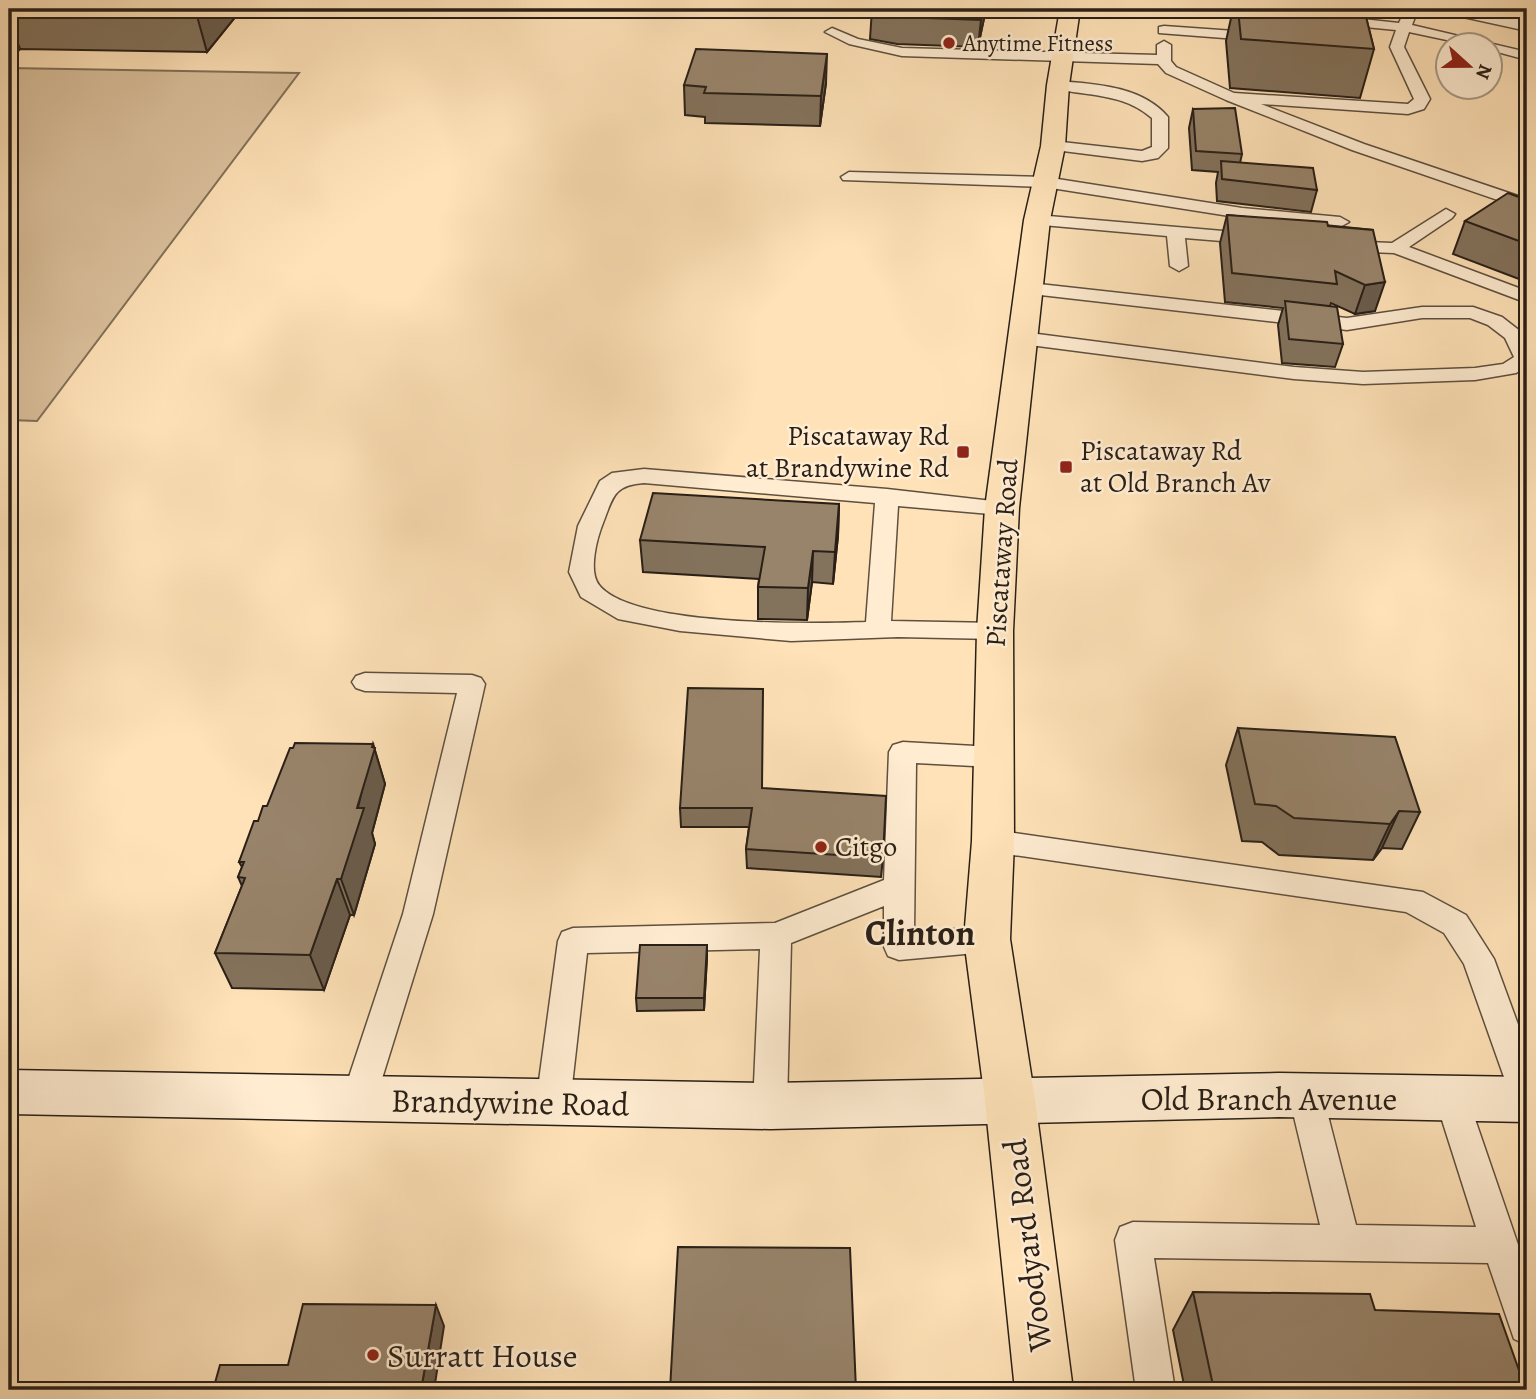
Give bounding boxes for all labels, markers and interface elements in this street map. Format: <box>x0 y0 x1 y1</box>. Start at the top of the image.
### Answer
place label: Anytime Fitness <box>962 28 1113 59</box>
north arrow <box>1434 32 1504 102</box>
marker: Anytime Fitness <box>941 35 957 51</box>
text: N <box>1469 61 1499 83</box>
place label: Piscataway Rd at Brandywine Rd <box>746 417 950 487</box>
place label: Piscataway Rd at Old Branch Av <box>1080 432 1271 502</box>
marker: Piscataway Rd at Brandywine Rd <box>955 444 971 460</box>
street label: Piscataway Road <box>976 457 1028 649</box>
marker: Piscataway Rd at Old Branch Av <box>1058 459 1074 475</box>
place label: Citgo <box>835 828 897 866</box>
marker: Citgo <box>813 839 829 855</box>
district label: Clinton <box>865 909 975 957</box>
street label: Old Branch Avenue <box>1141 1076 1397 1121</box>
street label: Brandywine Road <box>390 1077 630 1127</box>
street label: Woodyard Road <box>992 1136 1062 1355</box>
place label: Surratt House <box>387 1333 578 1378</box>
marker: Surratt House <box>365 1347 381 1363</box>

